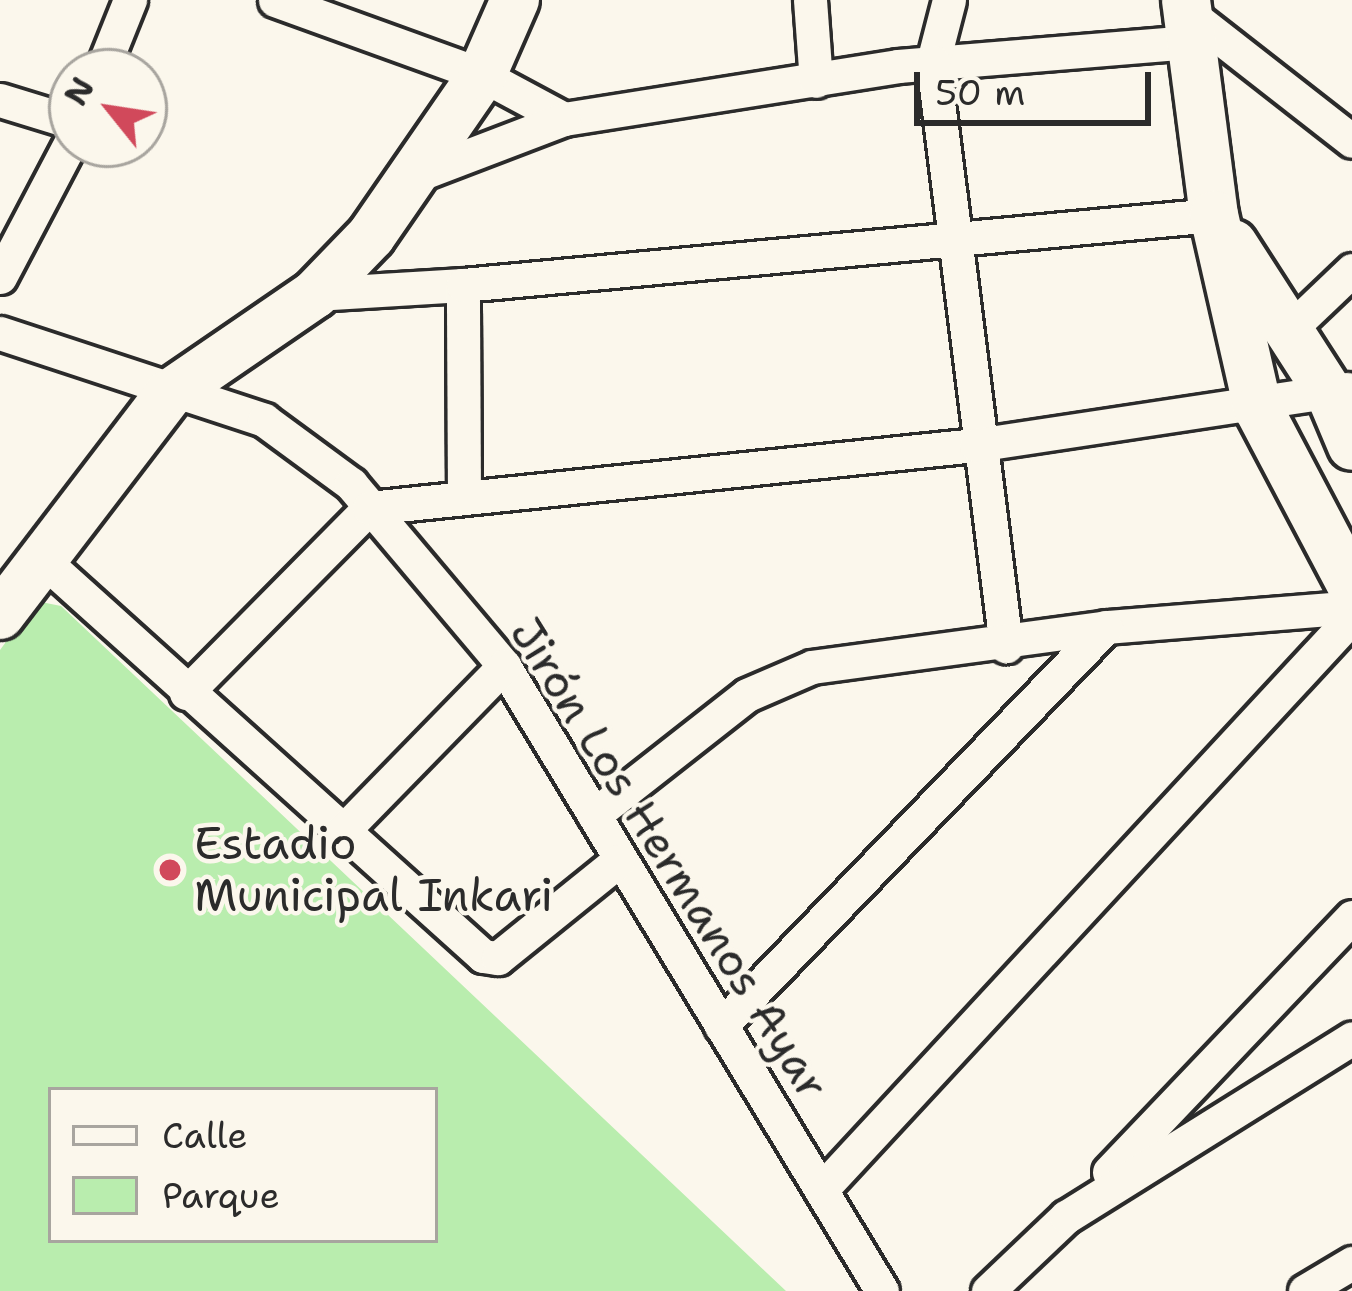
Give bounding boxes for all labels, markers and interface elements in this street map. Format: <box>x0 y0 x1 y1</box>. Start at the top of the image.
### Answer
north arrow <box>48 48 168 168</box>
scale bar <box>920 48 1157 122</box>
text: 50 m <box>935 68 1025 117</box>
text: N <box>53 69 105 114</box>
street label: Jirón Los Hermanos Ayar <box>498 608 840 1110</box>
place label: Estadio Municipal Inkari <box>194 817 553 923</box>
marker: Estadio Municipal Inkari <box>157 857 183 883</box>
legend <box>48 1087 438 1243</box>
text: Calle <box>162 1111 248 1160</box>
text: Parque <box>162 1171 280 1220</box>

